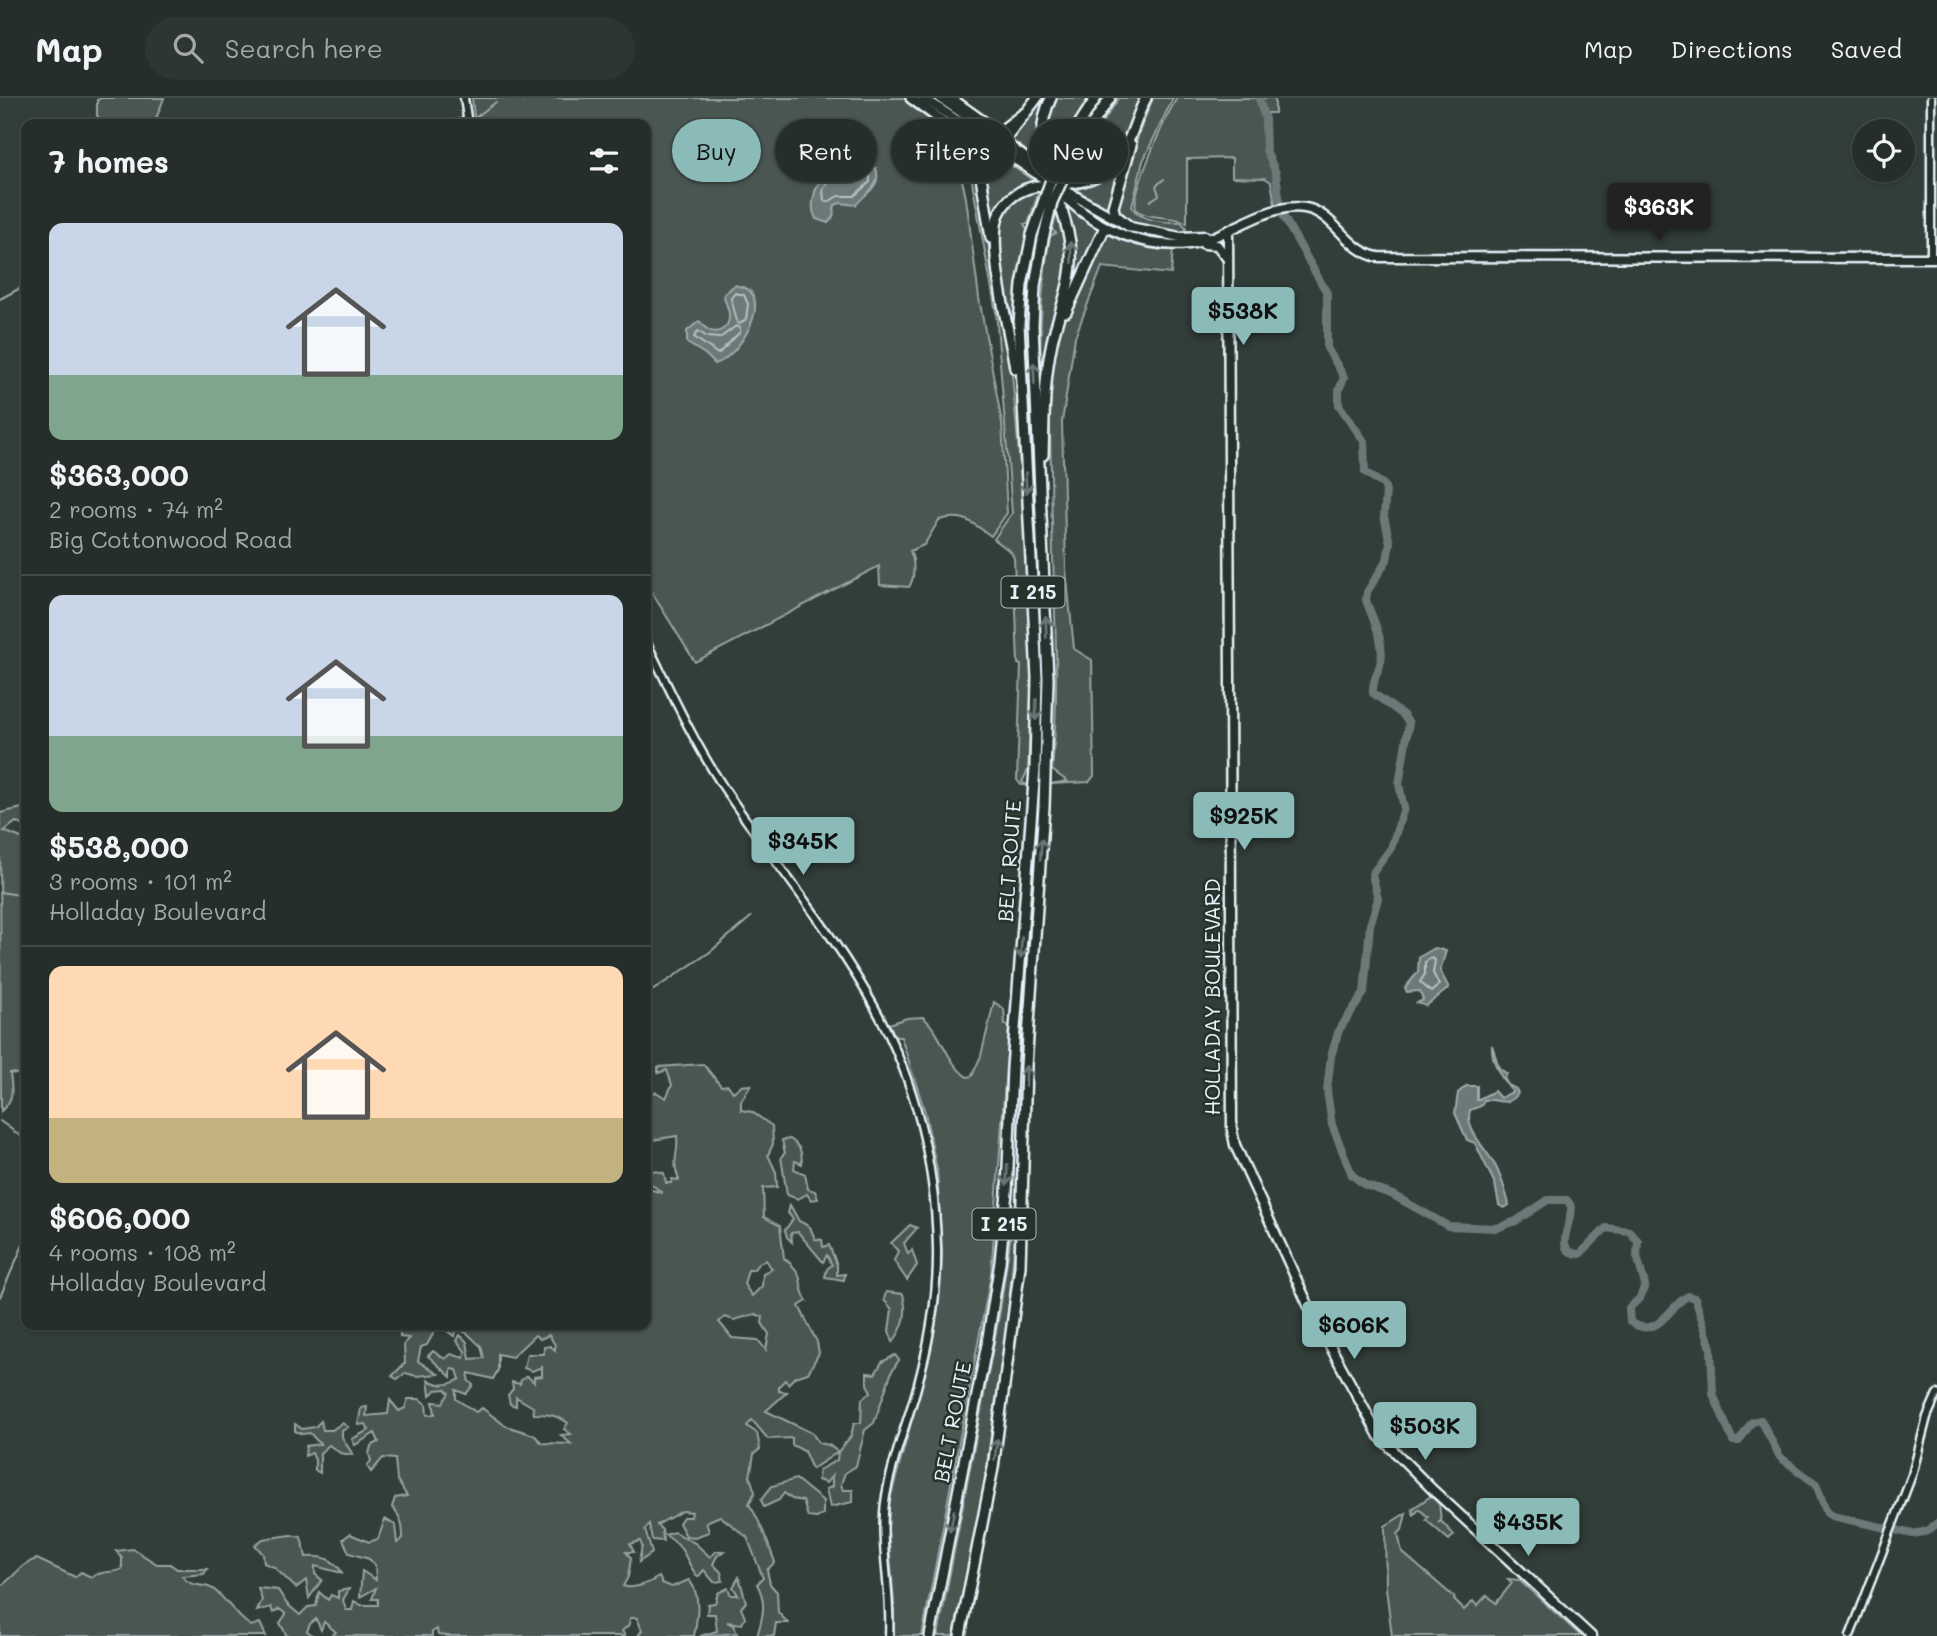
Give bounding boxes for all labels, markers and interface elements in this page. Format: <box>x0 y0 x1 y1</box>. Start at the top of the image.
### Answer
search box <box>145 17 635 80</box>
text: Map <box>35 27 103 70</box>
icon: search <box>169 29 207 67</box>
text: Search here <box>225 31 383 65</box>
text: Map <box>1584 33 1633 64</box>
text: Directions <box>1671 33 1793 64</box>
text: Saved <box>1831 33 1902 64</box>
chip: Buy <box>672 119 761 182</box>
chip: Rent <box>775 119 877 182</box>
chip: Filters <box>891 119 1015 182</box>
chip: New <box>1029 119 1128 182</box>
map controls <box>1852 119 1915 182</box>
button: locate <box>1852 119 1915 182</box>
text: 7 homes <box>49 141 169 181</box>
icon: filters <box>585 142 623 180</box>
pin: $363K <box>1610 184 1708 243</box>
text: $363K <box>1624 191 1694 221</box>
one-way arrow <box>1064 241 1077 264</box>
icon: home <box>273 269 399 395</box>
pin: $538K <box>1194 288 1292 347</box>
text: $538K <box>1208 295 1278 325</box>
one-way arrow <box>1027 362 1041 385</box>
text: $363,000 <box>49 454 189 494</box>
one-way arrow <box>1020 472 1033 495</box>
text: 2 rooms · 74 m² <box>49 494 223 524</box>
text: Big Cottonwood Road <box>49 524 292 554</box>
road number: I 215 <box>1002 576 1064 607</box>
one-way arrow <box>1040 616 1053 639</box>
icon: home <box>273 641 399 767</box>
one-way arrow <box>1029 699 1043 722</box>
pin: $925K <box>1195 792 1293 852</box>
street label: BELT ROUTE <box>991 799 1026 923</box>
text: $925K <box>1209 800 1279 830</box>
pin: $345K <box>754 818 852 877</box>
text: $345K <box>767 825 839 855</box>
text: $538,000 <box>49 826 189 866</box>
one-way arrow <box>1035 838 1048 861</box>
text: 3 rooms · 101 m² <box>49 866 232 896</box>
street label: HOLLADAY BOULEVARD <box>1198 878 1225 1116</box>
text: Holladay Boulevard <box>49 896 266 926</box>
one-way arrow <box>1014 937 1027 959</box>
icon: home <box>273 1012 399 1138</box>
one-way arrow <box>1019 1065 1033 1088</box>
one-way arrow <box>1001 1164 1014 1187</box>
text: $606,000 <box>49 1197 190 1237</box>
road number: I 215 <box>972 1208 1036 1240</box>
text: 4 rooms · 108 m² <box>49 1237 236 1267</box>
text: Holladay Boulevard <box>49 1267 266 1297</box>
pin: $606K <box>1305 1302 1403 1361</box>
text: $606K <box>1318 1309 1390 1339</box>
street label: BELT ROUTE <box>927 1359 976 1484</box>
pin: $503K <box>1376 1402 1474 1462</box>
text: $503K <box>1389 1410 1461 1440</box>
one-way arrow <box>989 1438 1002 1460</box>
pin: $435K <box>1479 1498 1577 1558</box>
text: $435K <box>1492 1506 1564 1536</box>
one-way arrow <box>945 1509 958 1532</box>

